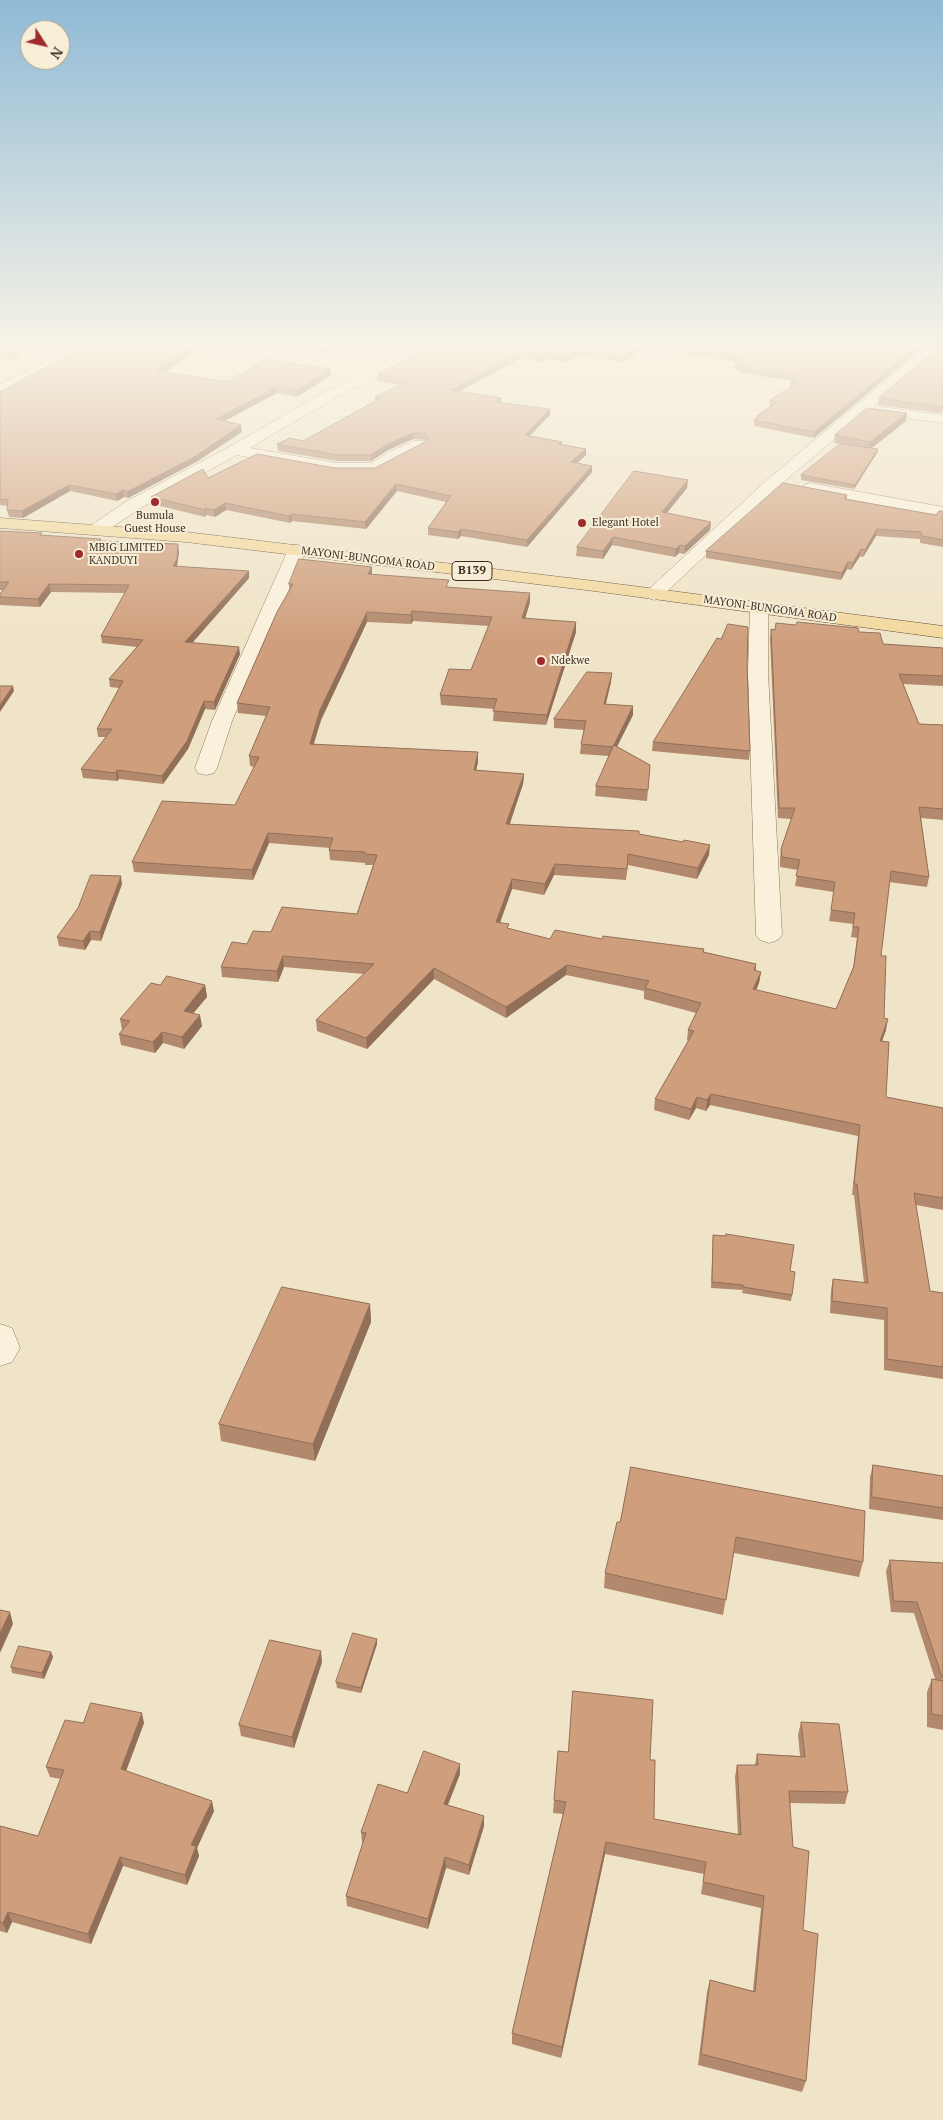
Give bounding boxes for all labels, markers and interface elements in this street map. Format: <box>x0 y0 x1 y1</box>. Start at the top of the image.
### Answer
north arrow <box>20 20 70 70</box>
text: N <box>46 44 68 63</box>
marker: Bumula Guest House <box>149 496 161 508</box>
place label: Bumula Guest House <box>124 509 186 535</box>
place label: Elegant Hotel <box>592 516 659 530</box>
marker: Elegant Hotel <box>576 517 588 529</box>
place label: MBIG LIMITED KANDUYI <box>89 541 164 567</box>
street label: MAYONI-BUNGOMA ROAD <box>300 544 436 574</box>
marker: MBIG LIMITED KANDUYI <box>73 548 85 560</box>
road number: B139 <box>452 562 492 580</box>
street label: MAYONI-BUNGOMA ROAD <box>702 593 838 625</box>
place label: Ndekwe <box>551 654 590 668</box>
marker: Ndekwe <box>535 655 547 667</box>

